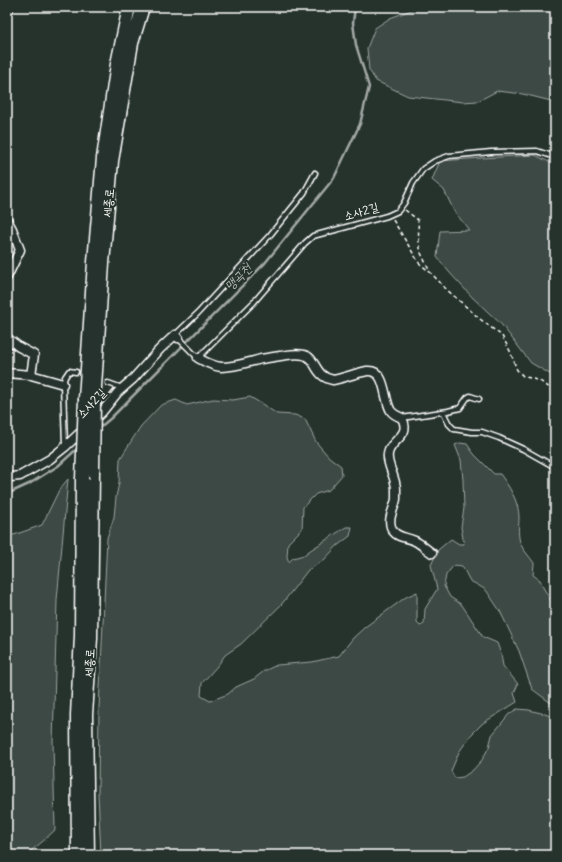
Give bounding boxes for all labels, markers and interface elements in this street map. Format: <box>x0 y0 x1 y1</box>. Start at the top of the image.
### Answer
street label: 세종로 <box>99 188 117 218</box>
street label: 소사2길 <box>342 199 380 223</box>
water label: 맹곡천 <box>221 259 256 294</box>
street label: 소사2길 <box>73 385 109 421</box>
street label: 세종로 <box>81 648 97 678</box>

